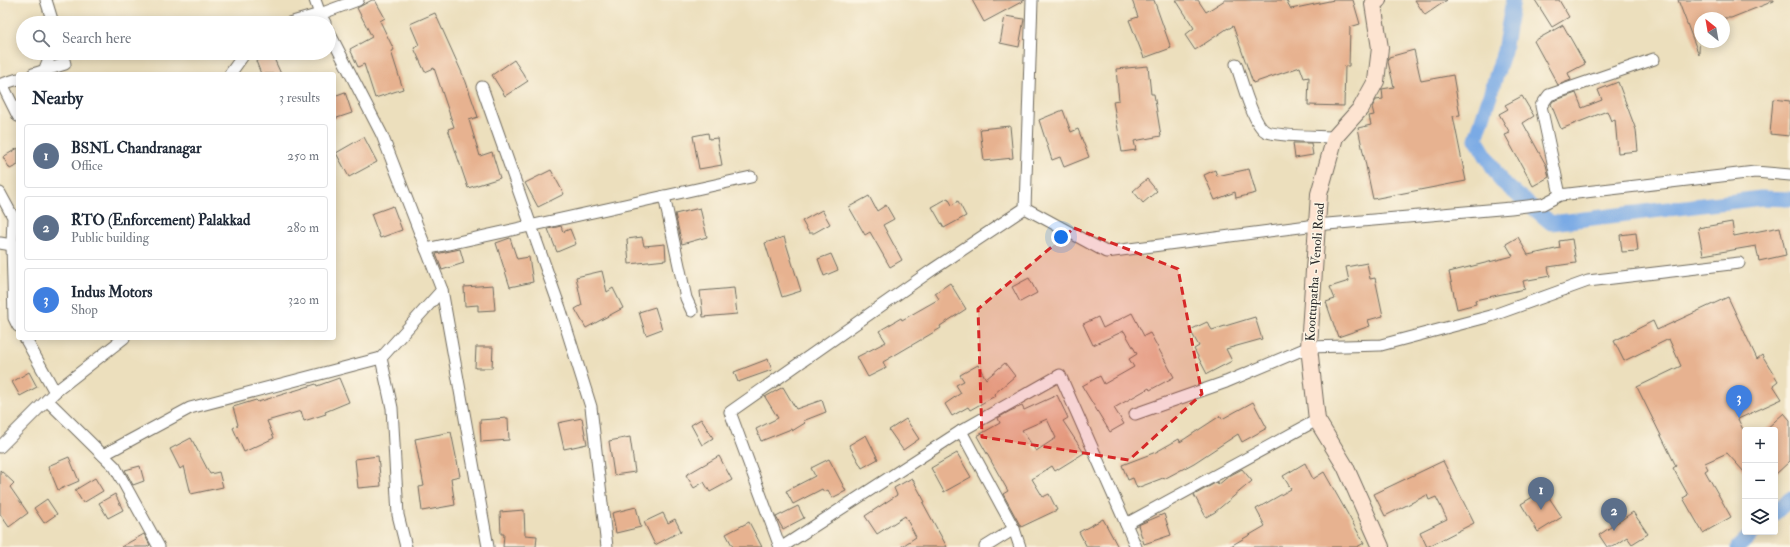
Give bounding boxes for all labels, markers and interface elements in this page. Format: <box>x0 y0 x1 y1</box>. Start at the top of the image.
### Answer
north arrow <box>1694 12 1730 48</box>
search box <box>16 16 336 60</box>
icon: search <box>30 27 52 49</box>
text: Search here <box>62 29 131 48</box>
text: Nearby <box>32 88 83 109</box>
text: 3 results <box>279 90 320 106</box>
text: BSNL Chandranagar <box>71 139 202 158</box>
text: 1 <box>44 148 48 164</box>
text: 250 m <box>287 148 319 164</box>
text: Office <box>71 158 103 174</box>
street label: Koottupatha - Venoli Road <box>1302 202 1329 342</box>
text: RTO (Enforcement) Palakkad <box>71 211 250 230</box>
text: 2 <box>43 220 49 236</box>
text: 280 m <box>287 220 319 236</box>
your location <box>1051 227 1071 247</box>
text: Public building <box>71 230 149 246</box>
text: Indus Motors <box>71 283 152 302</box>
text: 3 <box>44 292 49 308</box>
text: 320 m <box>288 292 319 308</box>
text: Shop <box>71 302 98 318</box>
pin: 3 <box>1726 385 1752 418</box>
map controls <box>1742 427 1778 535</box>
button: + <box>1742 427 1778 463</box>
button: − <box>1742 463 1778 499</box>
pin: 1 <box>1528 477 1554 510</box>
pin: 2 <box>1601 498 1627 531</box>
button: layers <box>1742 499 1778 535</box>

